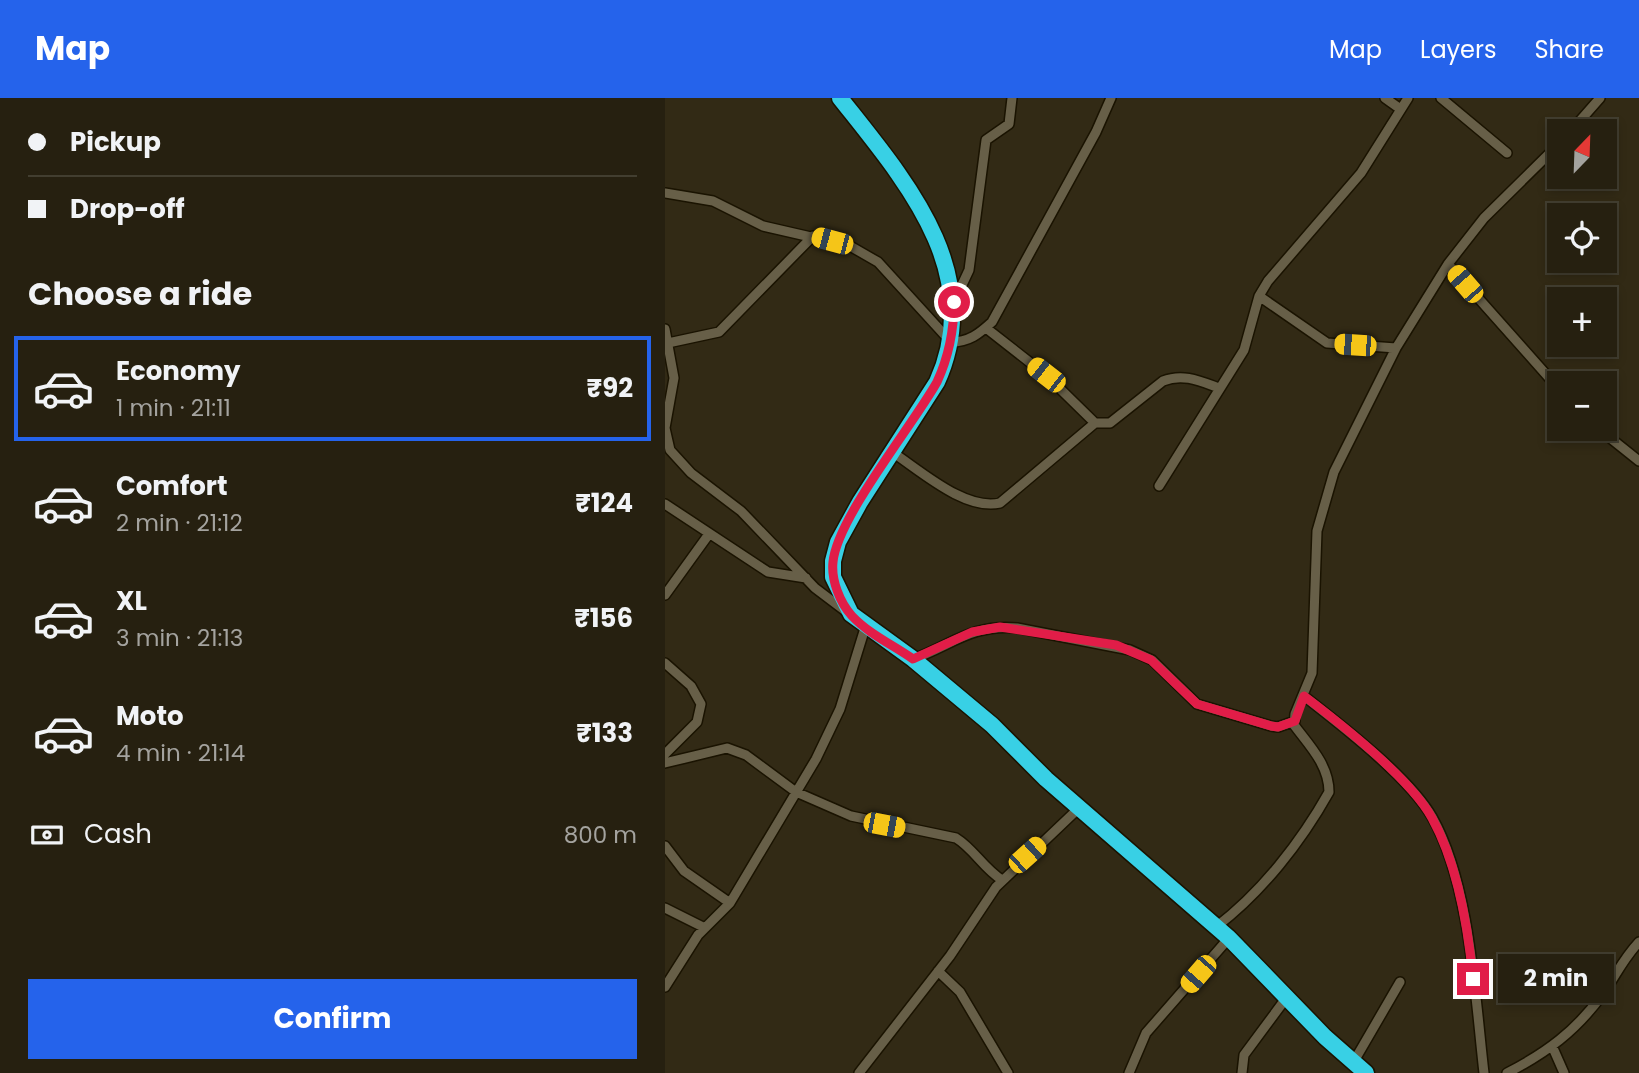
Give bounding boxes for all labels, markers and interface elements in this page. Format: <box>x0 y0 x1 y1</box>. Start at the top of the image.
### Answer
text: Map <box>35 25 110 72</box>
text: Map <box>1329 33 1382 66</box>
text: Layers <box>1420 33 1496 66</box>
text: Share <box>1534 33 1604 66</box>
north arrow <box>1547 119 1617 189</box>
map controls <box>1547 119 1617 441</box>
text: Pickup <box>70 124 161 160</box>
text: Drop-off <box>70 191 185 227</box>
button: locate <box>1547 203 1617 273</box>
car <box>809 225 856 257</box>
car <box>1444 261 1487 307</box>
text: Choose a ride <box>28 271 252 316</box>
route start <box>938 286 970 318</box>
button: + <box>1547 287 1617 357</box>
car <box>1334 333 1377 357</box>
text: Economy <box>116 353 240 389</box>
car <box>1023 354 1070 396</box>
icon: car <box>32 357 95 420</box>
text: ₹92 <box>587 370 633 406</box>
button: − <box>1547 371 1617 441</box>
text: 1 min · 21:11 <box>116 392 231 424</box>
text: Comfort <box>116 468 228 504</box>
icon: car <box>32 472 95 535</box>
text: ₹124 <box>575 485 633 521</box>
text: 2 min · 21:12 <box>116 507 243 539</box>
text: XL <box>116 583 147 619</box>
icon: car <box>32 587 95 650</box>
text: ₹156 <box>574 600 633 636</box>
text: 3 min · 21:13 <box>116 622 243 654</box>
text: Moto <box>116 698 184 734</box>
icon: car <box>32 702 95 765</box>
text: ₹133 <box>576 715 633 751</box>
text: 4 min · 21:14 <box>116 737 245 769</box>
car <box>862 811 907 839</box>
icon: cash <box>28 816 66 854</box>
text: Cash <box>84 816 152 852</box>
text: 800 m <box>564 819 637 851</box>
car <box>1005 833 1050 877</box>
car <box>1177 951 1220 997</box>
callout: 2 min <box>1497 954 1613 1004</box>
text: 2 min <box>1524 962 1588 994</box>
route end <box>1457 963 1489 995</box>
button: Confirm <box>28 979 637 1059</box>

